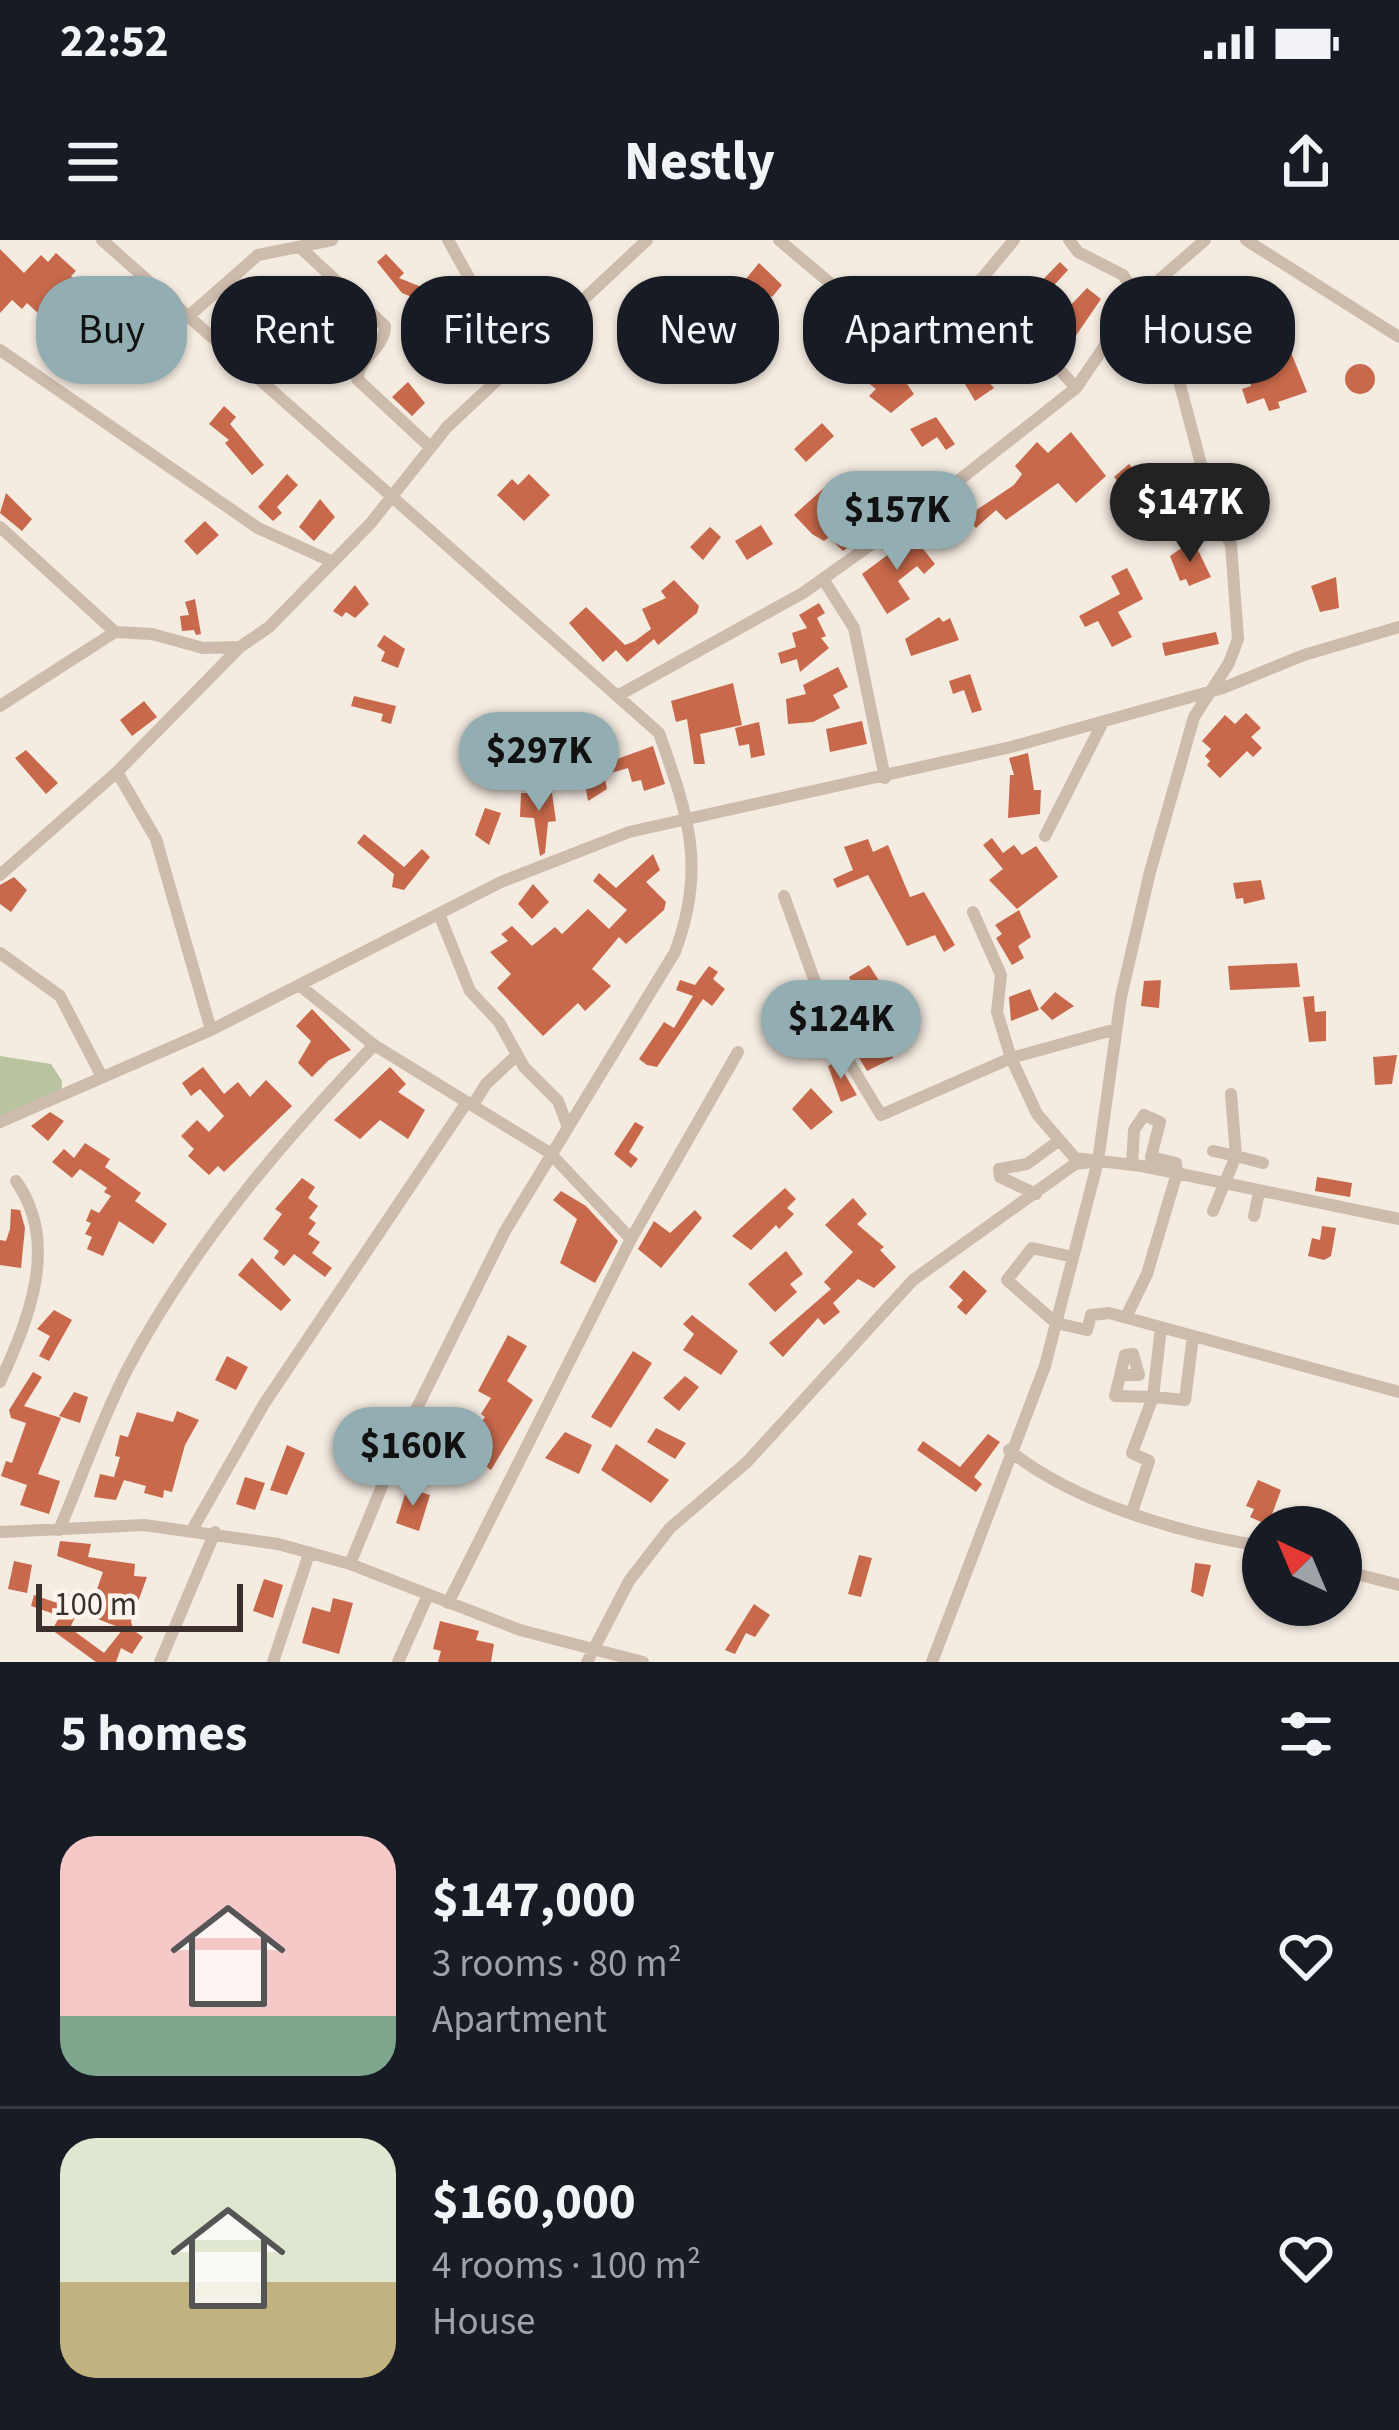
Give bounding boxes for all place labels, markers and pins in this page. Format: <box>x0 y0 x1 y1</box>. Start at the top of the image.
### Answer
pin: $147K <box>1106 463 1274 565</box>
pin: $157K <box>813 471 981 573</box>
pin: $297K <box>455 712 623 814</box>
pin: $124K <box>757 980 925 1082</box>
pin: $160K <box>329 1407 497 1509</box>

